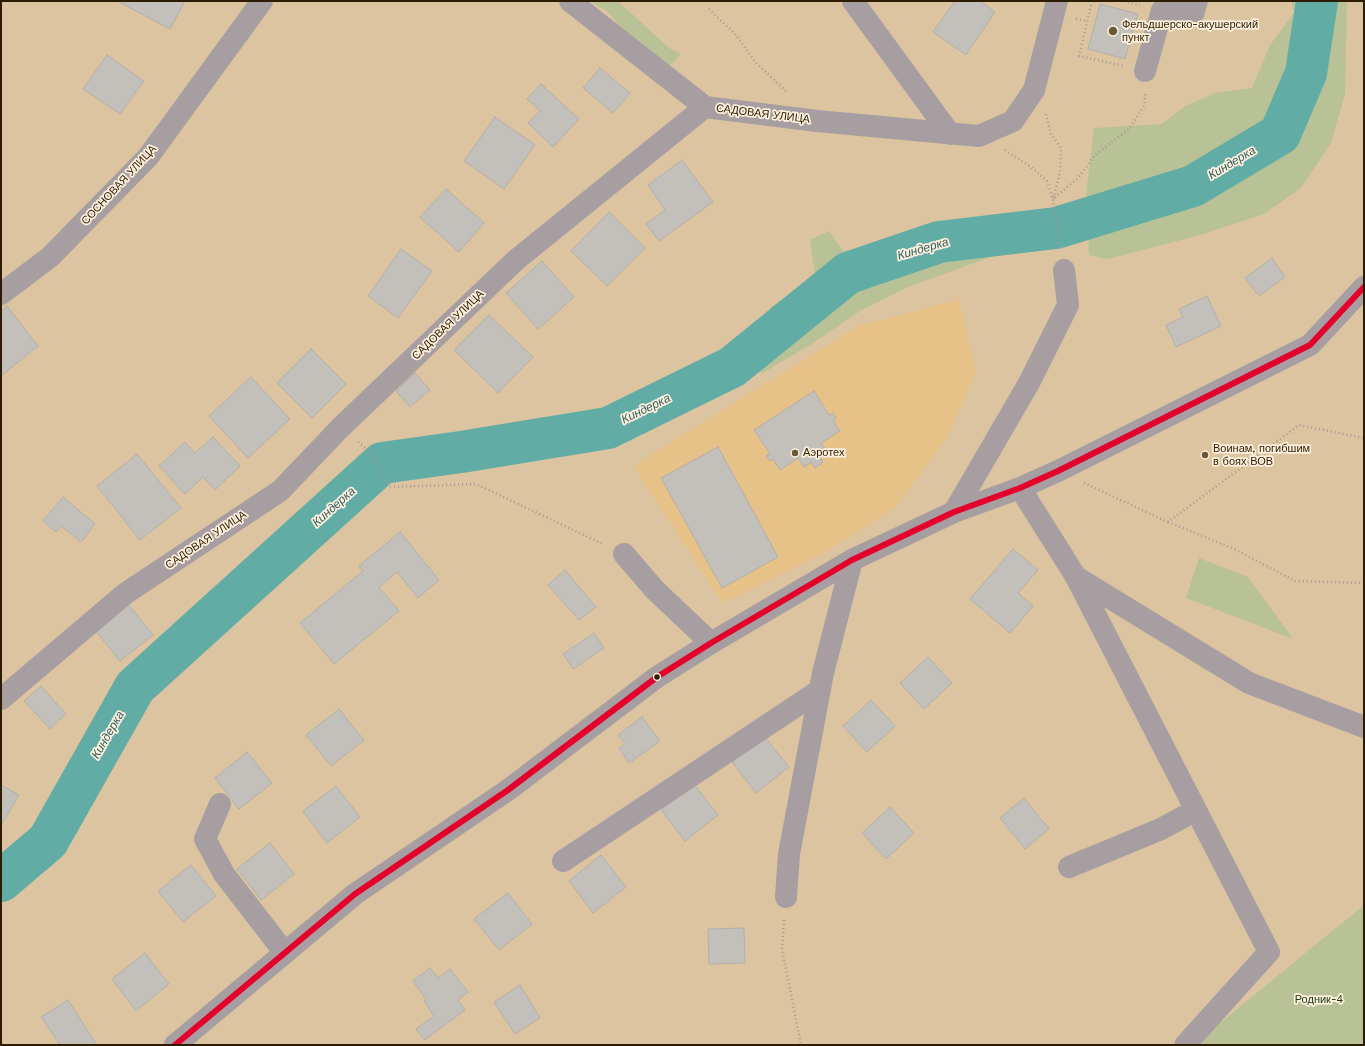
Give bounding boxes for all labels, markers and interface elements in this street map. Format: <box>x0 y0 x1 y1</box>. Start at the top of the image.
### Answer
place label: Фельдшерско-акушерский пункт <box>1122 18 1258 44</box>
marker: Фельдшерско-акушерский пункт <box>1107 25 1119 37</box>
street label: САДОВАЯ УЛИЦА <box>715 102 811 126</box>
street label: СОСНОВАЯ УЛИЦА <box>79 142 159 228</box>
water label: Киндерка <box>1206 143 1258 183</box>
water label: Киндерка <box>896 235 950 263</box>
street label: САДОВАЯ УЛИЦА <box>409 287 487 363</box>
water label: Киндерка <box>619 391 673 427</box>
place label: Воинам, погибшим в боях ВОВ <box>1213 442 1310 468</box>
place label: Аэротех <box>803 446 844 460</box>
marker: Аэротех <box>790 448 800 458</box>
marker: Воинам, погибшим в боях ВОВ <box>1200 450 1210 460</box>
water label: Киндерка <box>310 484 358 530</box>
street label: САДОВАЯ УЛИЦА <box>163 508 249 572</box>
unlabelled marker <box>652 672 662 682</box>
water label: Киндерка <box>89 709 127 761</box>
park label: Родник-4 <box>1295 993 1343 1007</box>

